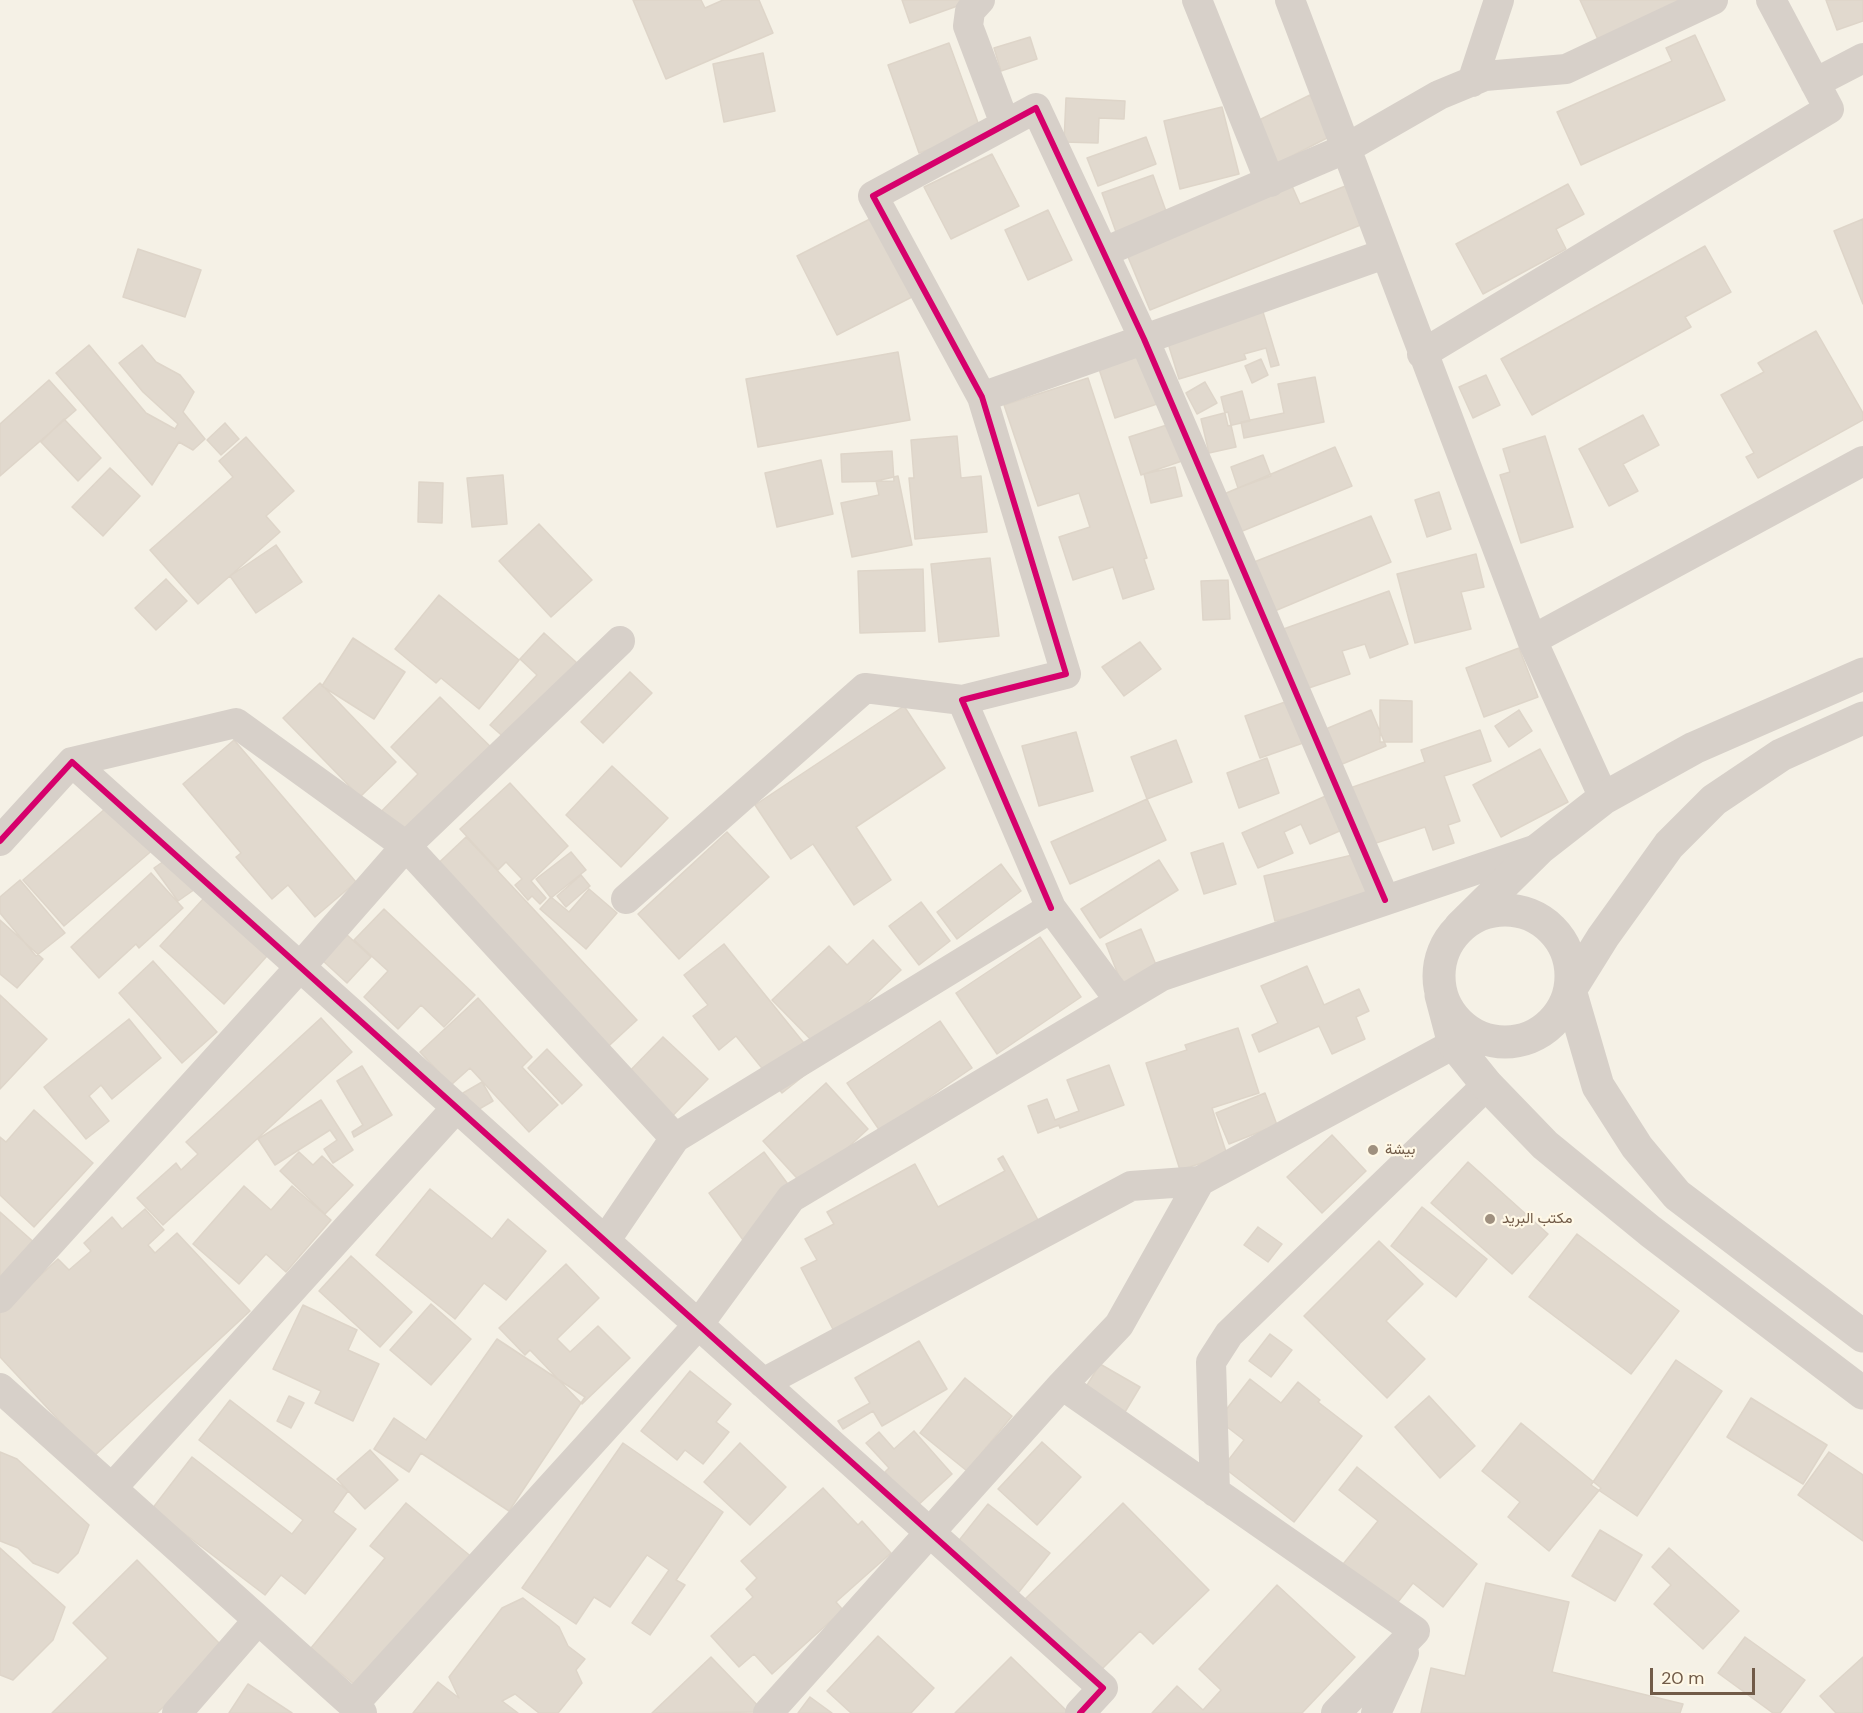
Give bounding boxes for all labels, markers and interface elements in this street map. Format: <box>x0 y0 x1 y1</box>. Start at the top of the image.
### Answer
place label: بيشة <box>1385 1141 1415 1159</box>
marker: بيشة <box>1366 1143 1380 1157</box>
place label: مكتب البريد <box>1502 1210 1572 1228</box>
marker: مكتب البريد <box>1483 1212 1497 1226</box>
scale bar <box>1653 1656 1758 1694</box>
text: 20 m <box>1661 1666 1704 1690</box>

